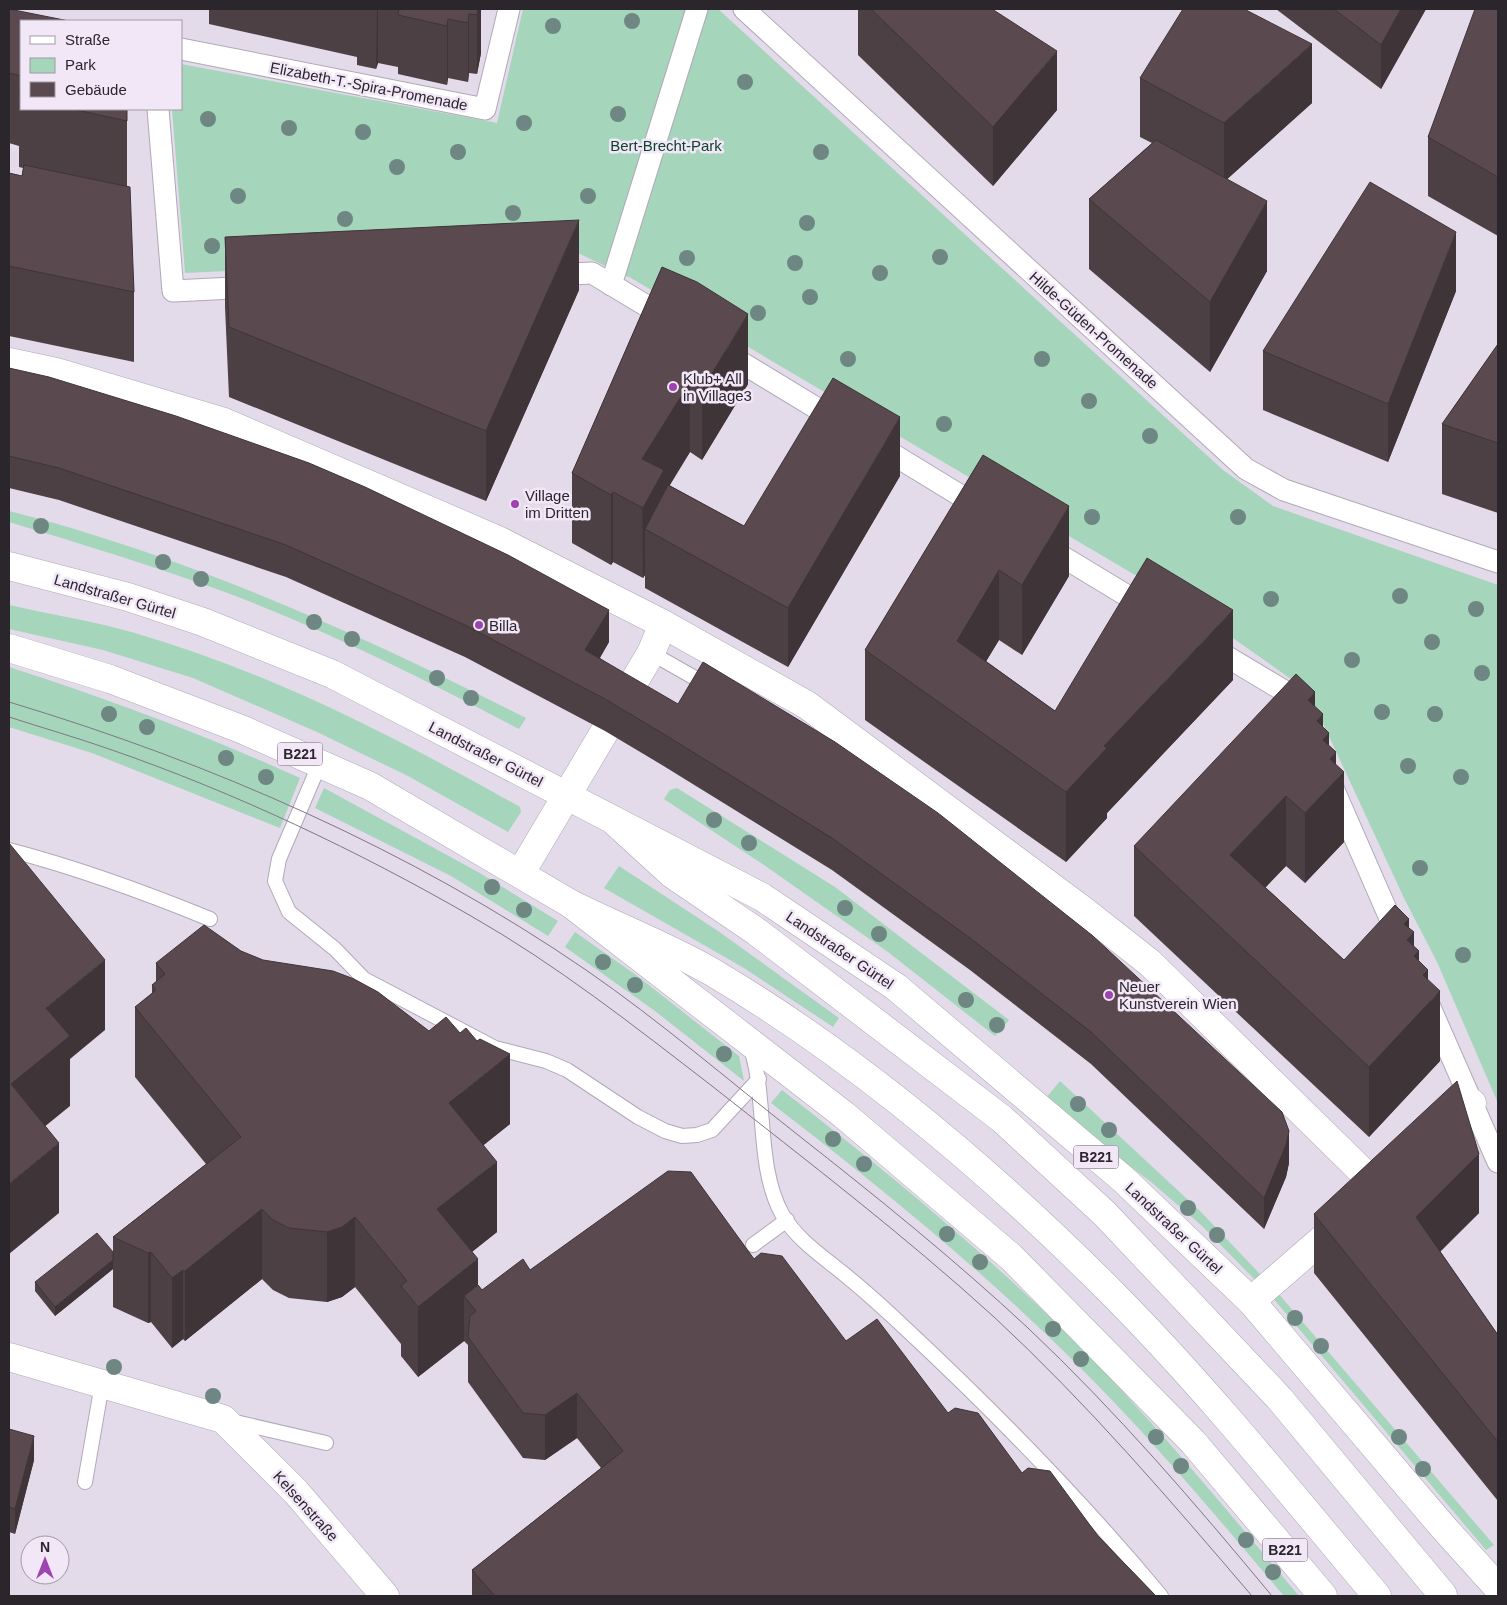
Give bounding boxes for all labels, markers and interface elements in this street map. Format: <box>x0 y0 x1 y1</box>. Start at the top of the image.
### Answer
legend <box>20 20 182 110</box>
text: Straße <box>65 31 110 48</box>
text: Park <box>65 56 96 73</box>
street label: Elizabeth-T.-Spira-Promenade <box>269 58 469 114</box>
text: Gebäude <box>65 81 127 98</box>
park label: Bert-Brecht-Park <box>610 137 722 154</box>
street label: Hilde-Güden-Promenade <box>1026 268 1162 392</box>
place label: Klub+ All in Village3 <box>683 370 752 404</box>
marker: Klub+ All in Village3 <box>667 381 679 393</box>
place label: Village im Dritten <box>525 487 589 521</box>
marker: Village im Dritten <box>509 498 521 510</box>
street label: Landstraßer Gürtel <box>52 570 178 622</box>
place label: Billa <box>489 617 518 634</box>
marker: Billa <box>473 619 485 631</box>
street label: Landstraßer Gürtel <box>426 718 546 790</box>
road number: B221 <box>278 742 322 766</box>
street label: Landstraßer Gürtel <box>783 908 897 992</box>
place label: Neuer Kunstverein Wien <box>1119 978 1237 1012</box>
marker: Neuer Kunstverein Wien <box>1103 989 1115 1001</box>
road number: B221 <box>1074 1146 1118 1168</box>
street label: Landstraßer Gürtel <box>1122 1179 1226 1277</box>
street label: Kelsenstraße <box>270 1467 342 1545</box>
north arrow <box>20 1535 70 1585</box>
road number: B221 <box>1262 1538 1308 1562</box>
text: N <box>40 1539 50 1555</box>

